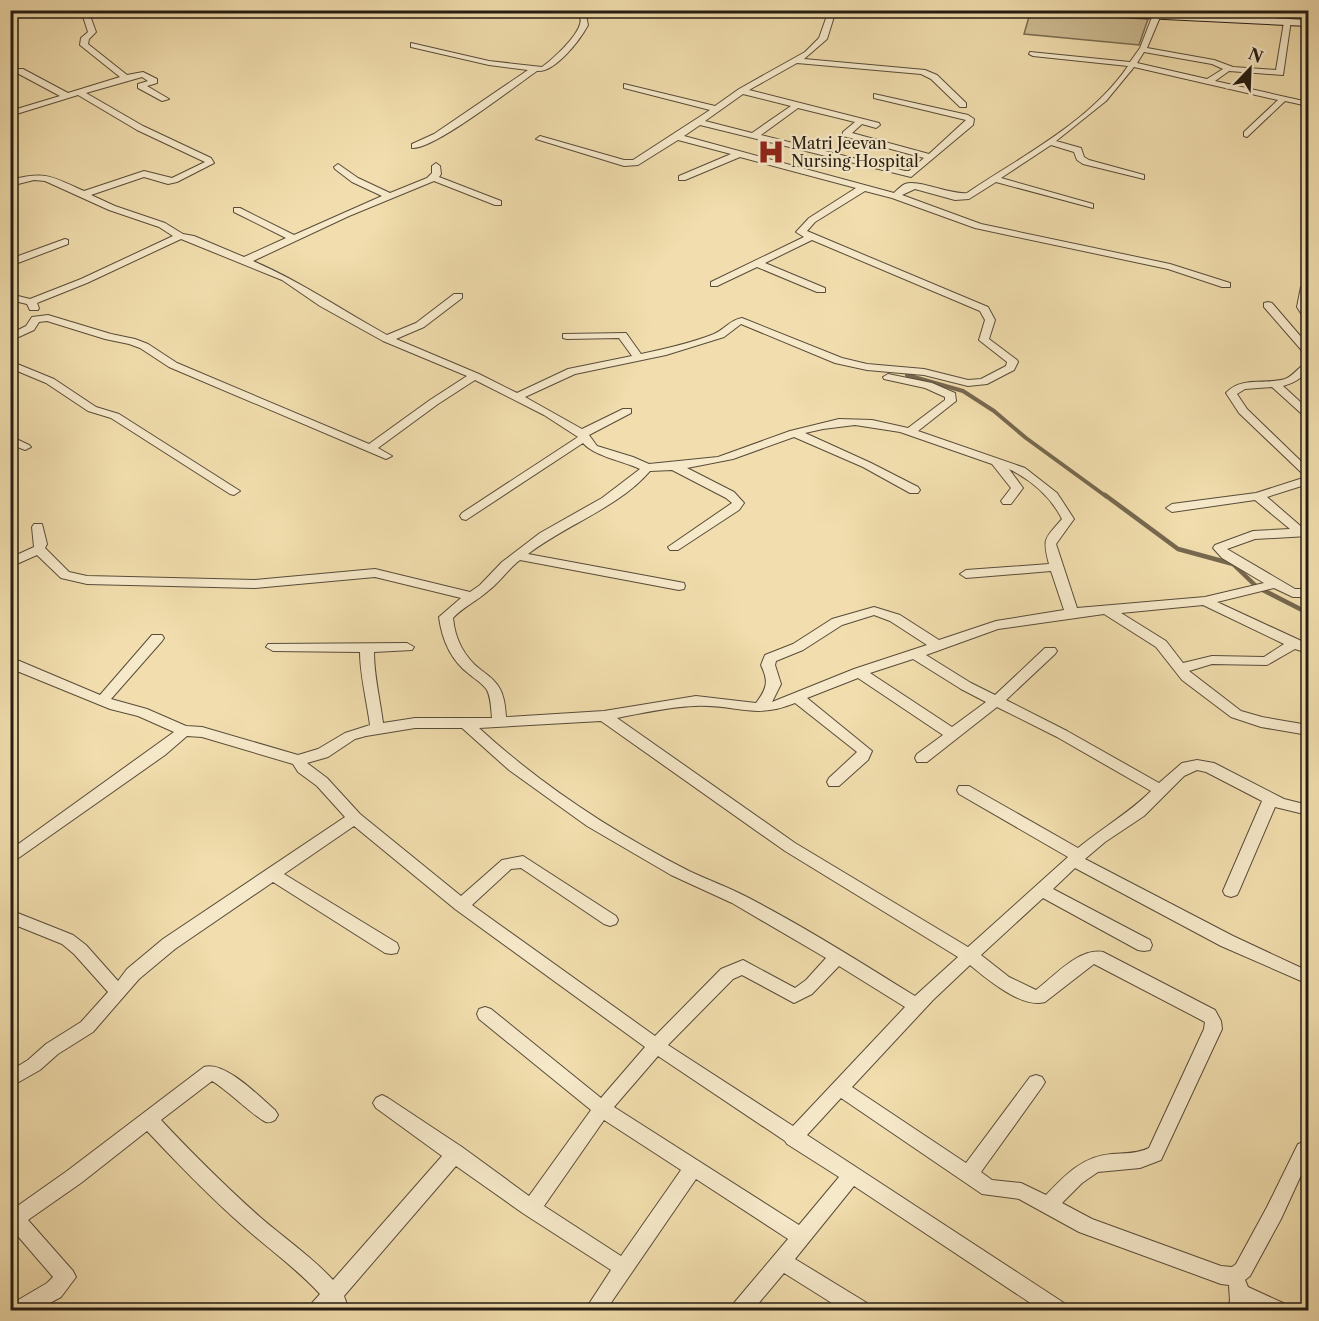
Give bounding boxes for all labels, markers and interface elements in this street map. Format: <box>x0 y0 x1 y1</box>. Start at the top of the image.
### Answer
north arrow <box>1220 39 1280 99</box>
text: N <box>1246 43 1266 67</box>
place label: Matri Jeevan Nursing Hospital <box>791 133 919 171</box>
hospital icon: Matri Jeevan Nursing Hospital <box>756 137 786 167</box>

